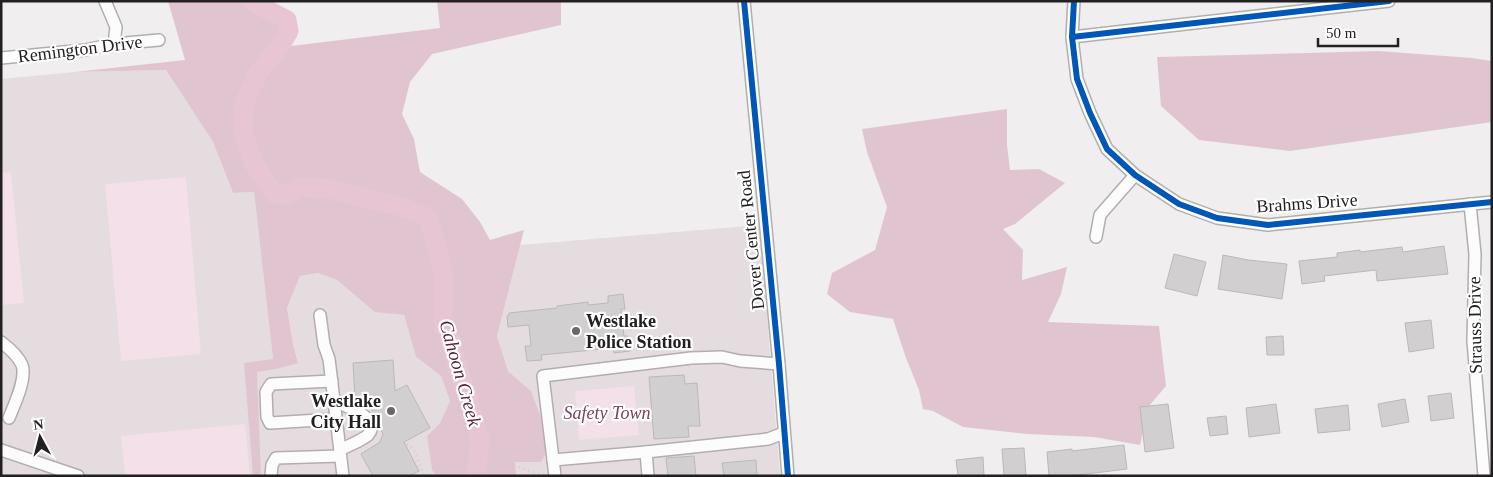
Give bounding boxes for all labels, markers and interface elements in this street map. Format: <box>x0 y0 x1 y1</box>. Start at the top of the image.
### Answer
scale bar <box>1318 15 1398 47</box>
text: 50 m <box>1326 25 1357 41</box>
street label: Remington Drive <box>17 31 144 67</box>
street label: Dover Center Road <box>734 169 768 311</box>
street label: Brahms Drive <box>1256 189 1358 217</box>
street label: Strauss Drive <box>1464 276 1486 374</box>
place label: Westlake Police Station <box>586 311 692 352</box>
water label: Cahoon Creek <box>435 318 486 429</box>
marker: Westlake Police Station <box>570 325 582 337</box>
place label: Westlake City Hall <box>311 391 381 432</box>
park label: Safety Town <box>564 403 650 423</box>
marker: Westlake City Hall <box>385 405 397 417</box>
north arrow <box>15 412 65 462</box>
text: N <box>33 417 44 433</box>

